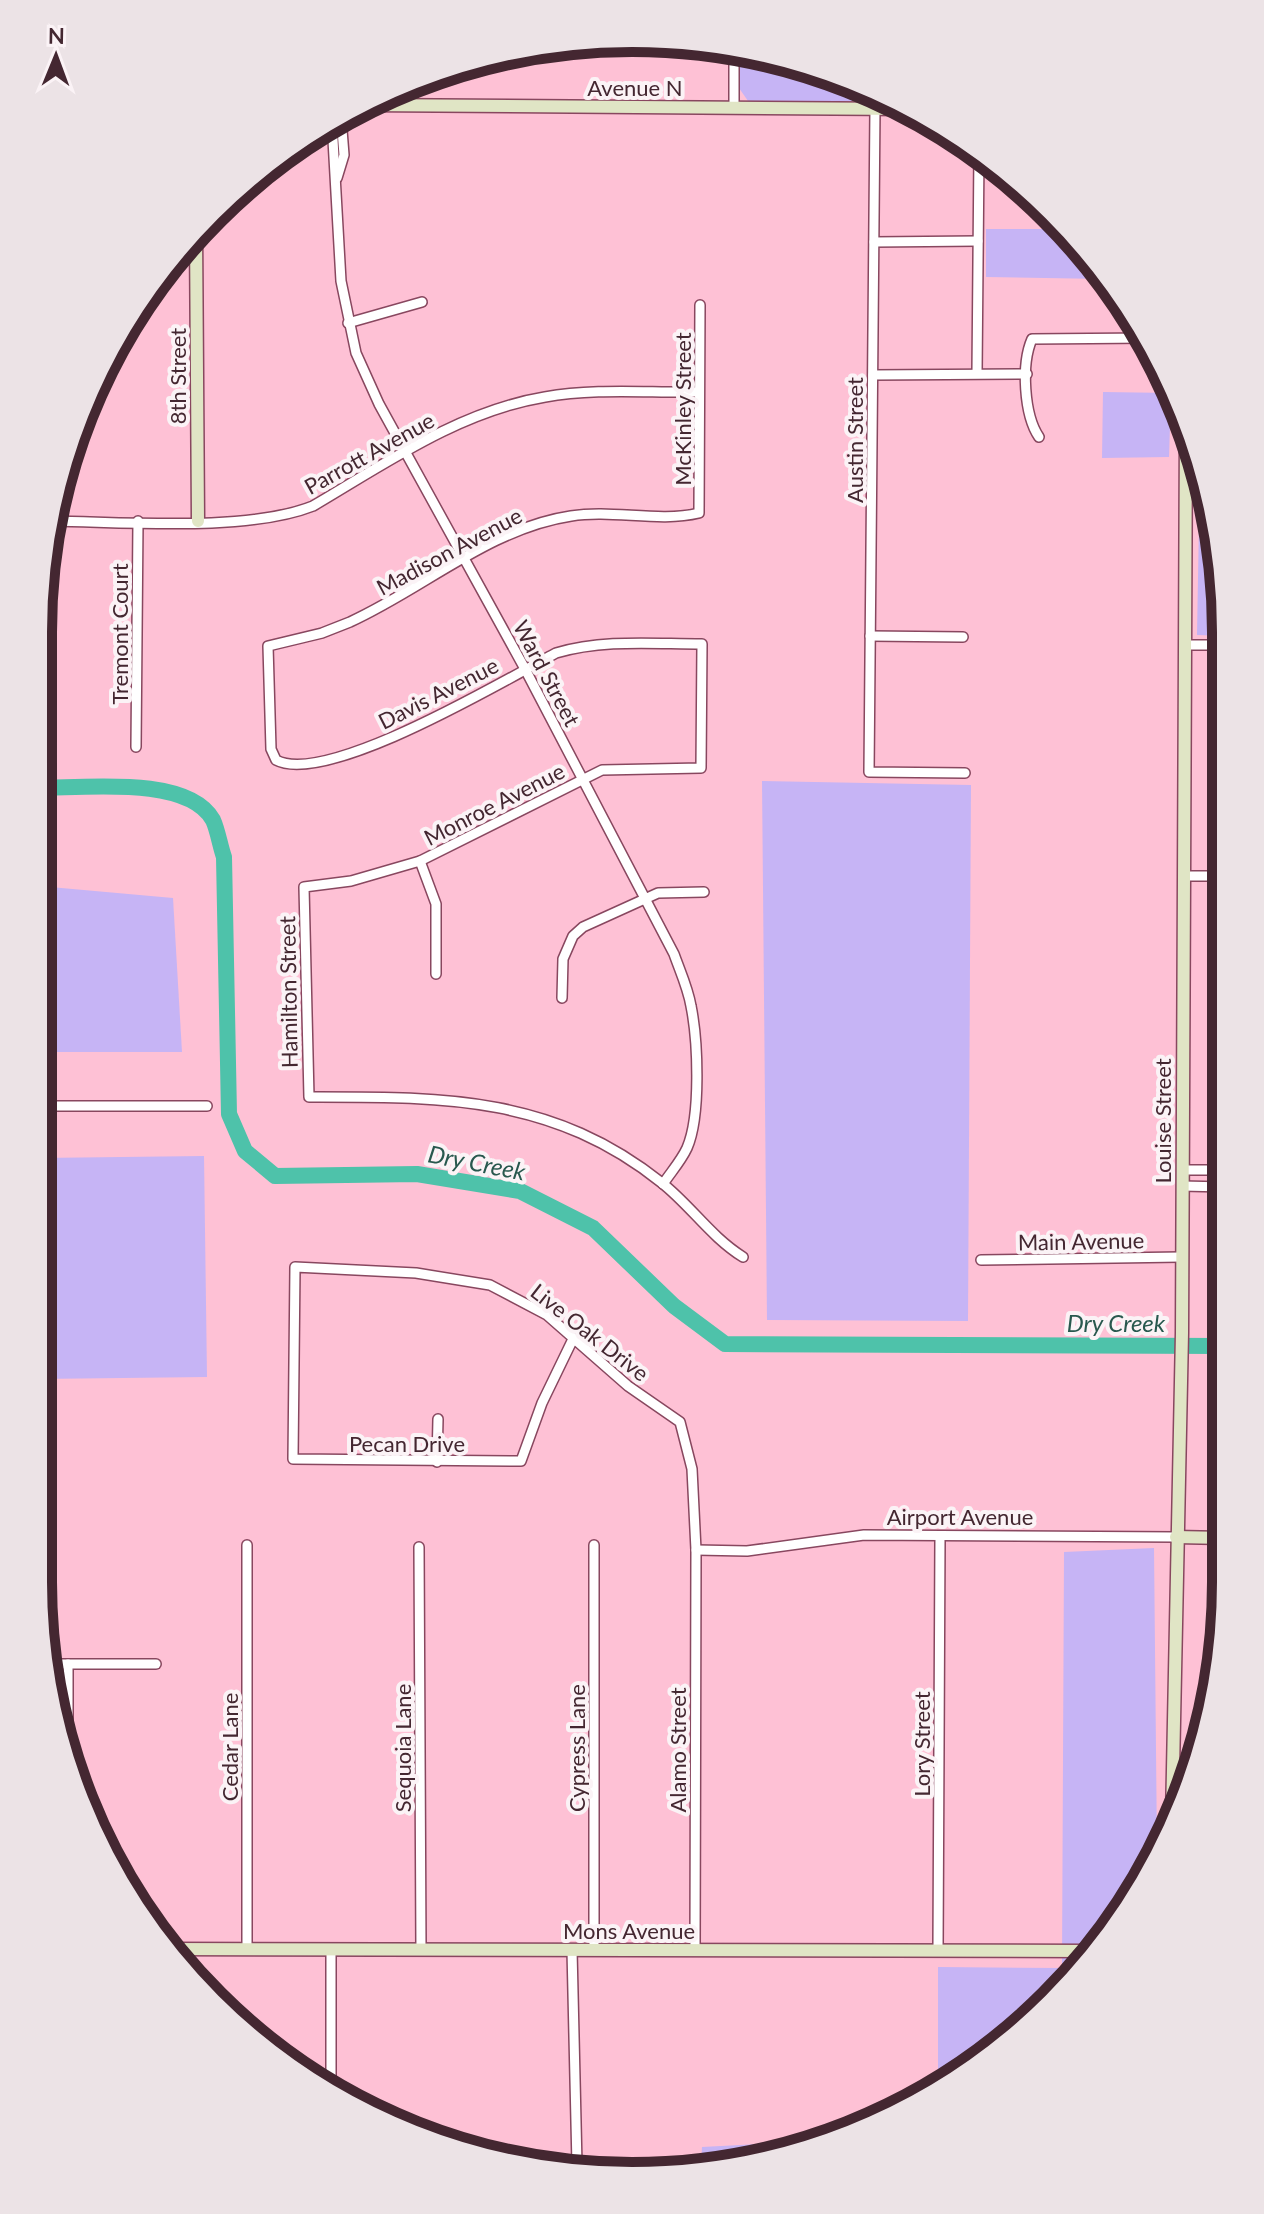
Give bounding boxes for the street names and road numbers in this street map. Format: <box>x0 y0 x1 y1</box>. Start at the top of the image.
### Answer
street label: Avenue N <box>587 74 683 101</box>
street label: 8th Street <box>164 328 191 424</box>
street label: McKinley Street <box>669 332 696 486</box>
street label: Austin Street <box>841 377 868 503</box>
street label: Parrott Avenue <box>299 406 439 500</box>
street label: Madison Avenue <box>372 501 526 601</box>
street label: Tremont Court <box>106 563 133 705</box>
street label: Ward Street <box>508 615 586 731</box>
street label: Davis Avenue <box>373 651 503 735</box>
street label: Monroe Avenue <box>419 757 569 851</box>
street label: Hamilton Street <box>273 916 303 1068</box>
street label: Louise Street <box>1149 1058 1176 1184</box>
street label: Main Avenue <box>1018 1226 1144 1256</box>
street label: Live Oak Drive <box>526 1278 654 1386</box>
street label: Pecan Drive <box>349 1430 465 1457</box>
street label: Airport Avenue <box>887 1503 1033 1530</box>
street label: Sequoia Lane <box>389 1684 416 1812</box>
street label: Cypress Lane <box>563 1684 590 1812</box>
street label: Alamo Street <box>664 1687 691 1813</box>
street label: Lory Street <box>908 1691 935 1797</box>
street label: Cedar Lane <box>216 1693 243 1801</box>
street label: Mons Avenue <box>563 1917 695 1944</box>

